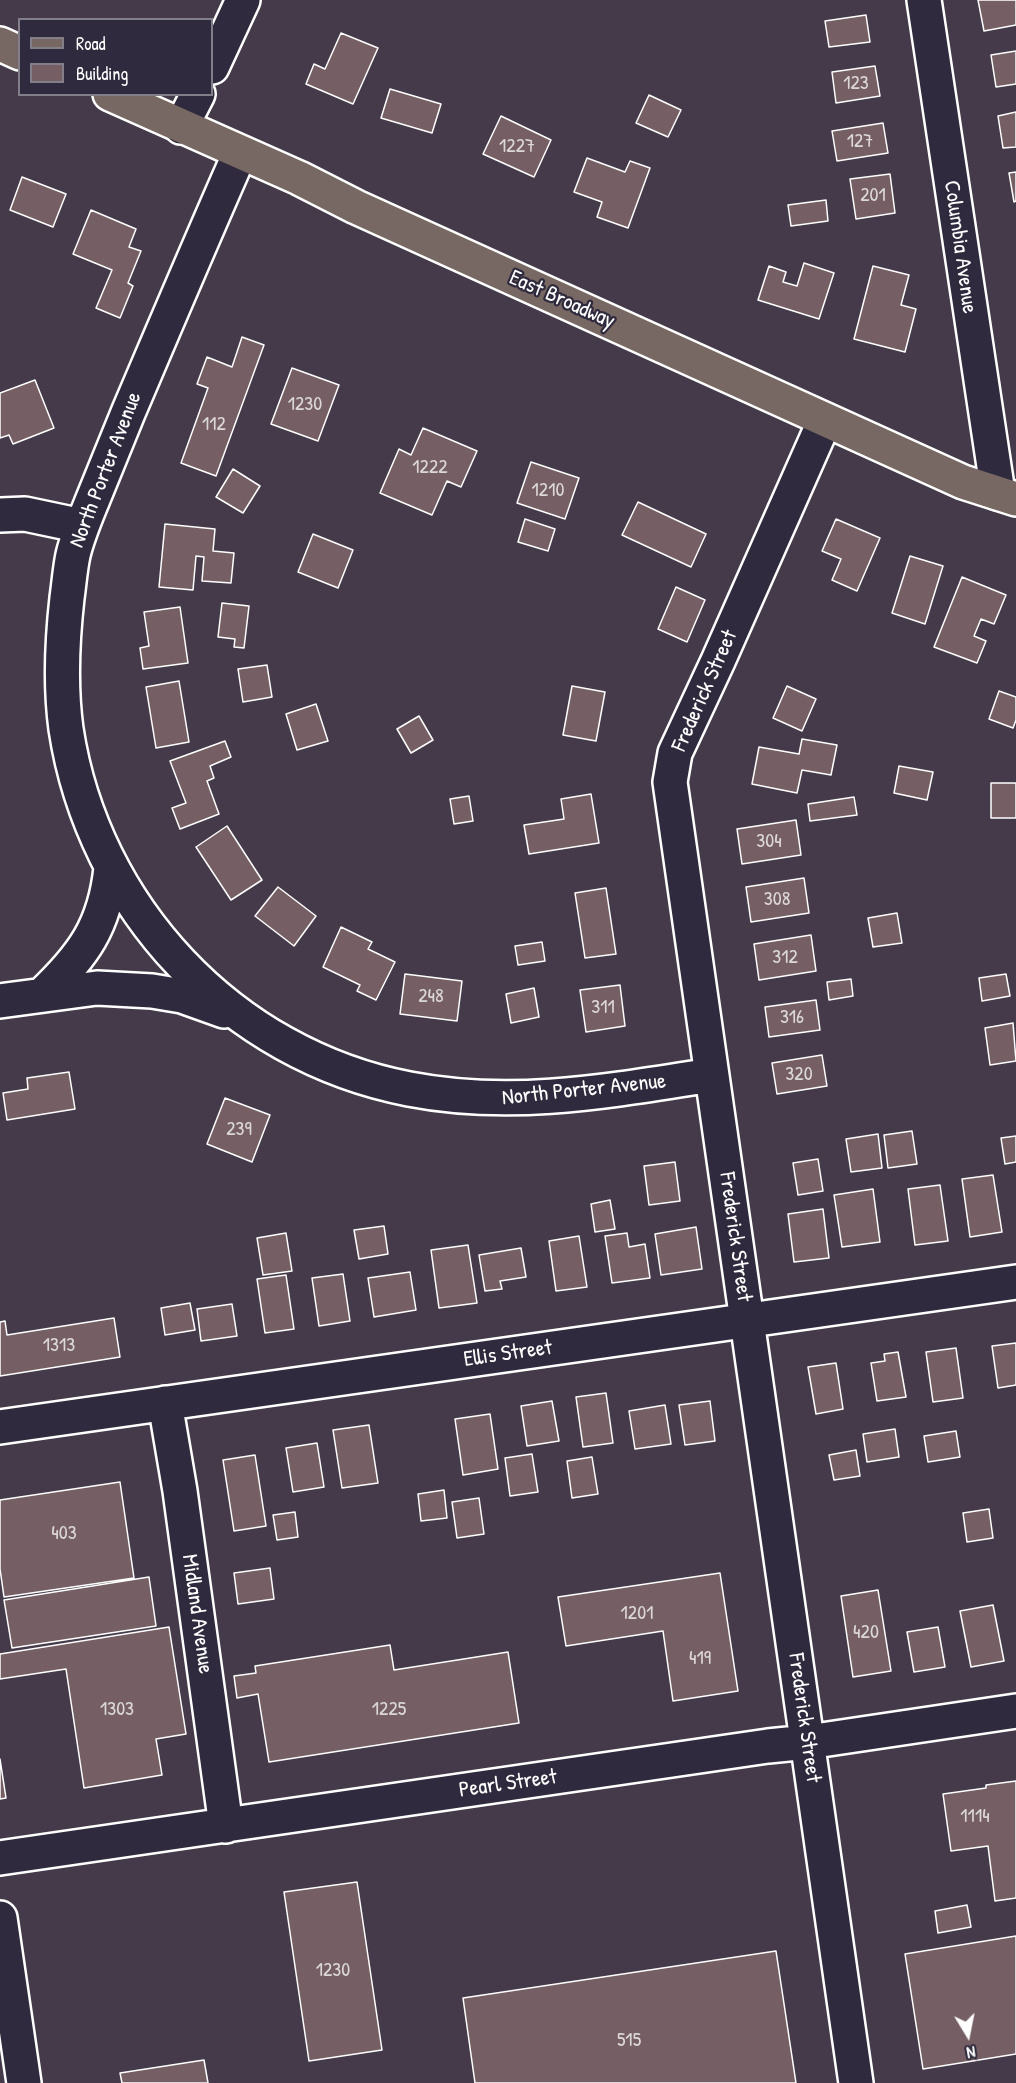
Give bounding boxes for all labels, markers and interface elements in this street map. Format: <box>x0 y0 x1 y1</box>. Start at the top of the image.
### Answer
legend <box>18 18 213 96</box>
text: Road <box>76 31 106 56</box>
text: Building <box>76 61 128 86</box>
house number: 123 <box>843 72 869 96</box>
house number: 127 <box>847 130 873 154</box>
house number: 1227 <box>499 135 535 159</box>
street label: Columbia Avenue <box>938 179 982 315</box>
house number: 201 <box>860 184 886 208</box>
street label: East Broadway <box>505 265 619 335</box>
street label: North Porter Avenue <box>64 388 148 552</box>
house number: 1230 <box>288 393 322 417</box>
house number: 112 <box>202 413 226 437</box>
house number: 1222 <box>412 456 448 480</box>
house number: 1210 <box>532 479 564 503</box>
street label: Frederick Street <box>666 626 744 756</box>
house number: 304 <box>756 830 782 854</box>
house number: 308 <box>764 888 790 912</box>
house number: 312 <box>772 946 798 970</box>
house number: 248 <box>418 985 444 1009</box>
house number: 311 <box>591 996 615 1020</box>
house number: 316 <box>780 1006 804 1030</box>
house number: 320 <box>785 1063 813 1087</box>
street label: North Porter Avenue <box>501 1068 667 1112</box>
house number: 239 <box>226 1118 252 1142</box>
street label: Frederick Street <box>713 1171 757 1303</box>
house number: 1313 <box>43 1334 75 1358</box>
street label: Ellis Street <box>462 1335 554 1373</box>
house number: 403 <box>51 1522 77 1546</box>
street label: Midland Avenue <box>176 1553 218 1675</box>
house number: 1201 <box>621 1602 653 1626</box>
house number: 420 <box>853 1621 879 1645</box>
house number: 419 <box>689 1647 711 1671</box>
street label: Frederick Street <box>782 1652 826 1784</box>
house number: 1303 <box>100 1698 134 1722</box>
house number: 1225 <box>372 1698 406 1722</box>
street label: Pearl Street <box>457 1764 559 1804</box>
house number: 1114 <box>960 1805 990 1829</box>
house number: 1230 <box>316 1959 350 1983</box>
north arrow <box>938 2005 998 2065</box>
house number: 515 <box>617 2029 641 2053</box>
text: N <box>965 2041 977 2064</box>

